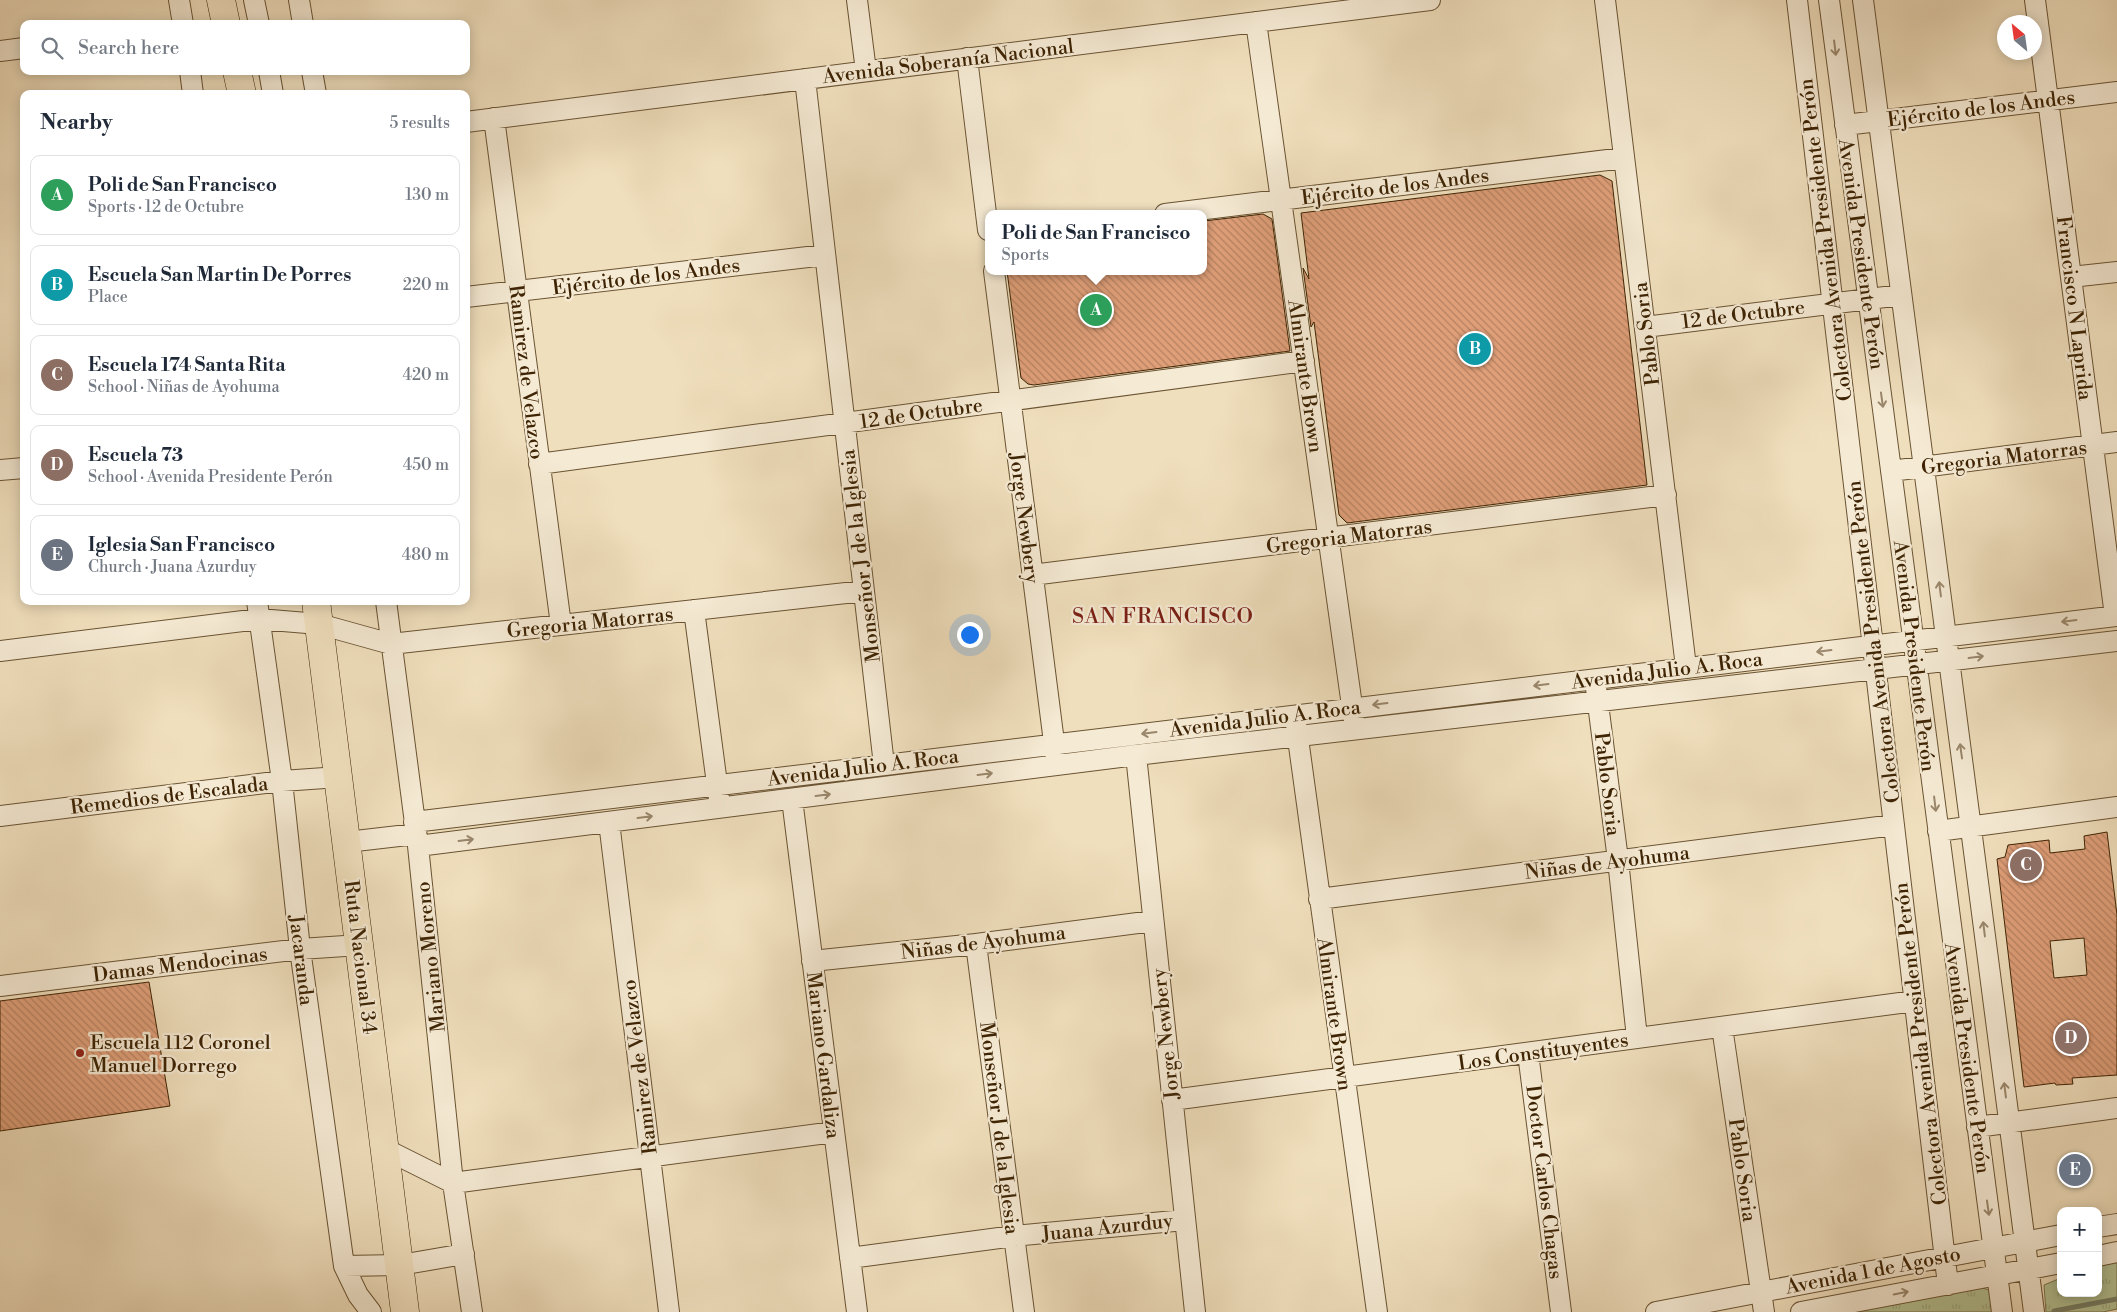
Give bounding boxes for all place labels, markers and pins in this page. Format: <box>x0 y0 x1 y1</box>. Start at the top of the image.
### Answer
pin: A <box>1080 291 1112 329</box>
pin: B <box>1459 330 1491 368</box>
pin: C <box>2010 846 2042 884</box>
pin: D <box>2055 1019 2087 1057</box>
place label: Escuela 112 Coronel Manuel Dorrego <box>90 1031 271 1079</box>
marker: Escuela 112 Coronel Manuel Dorrego <box>74 1047 86 1059</box>
pin: E <box>2059 1151 2091 1189</box>

